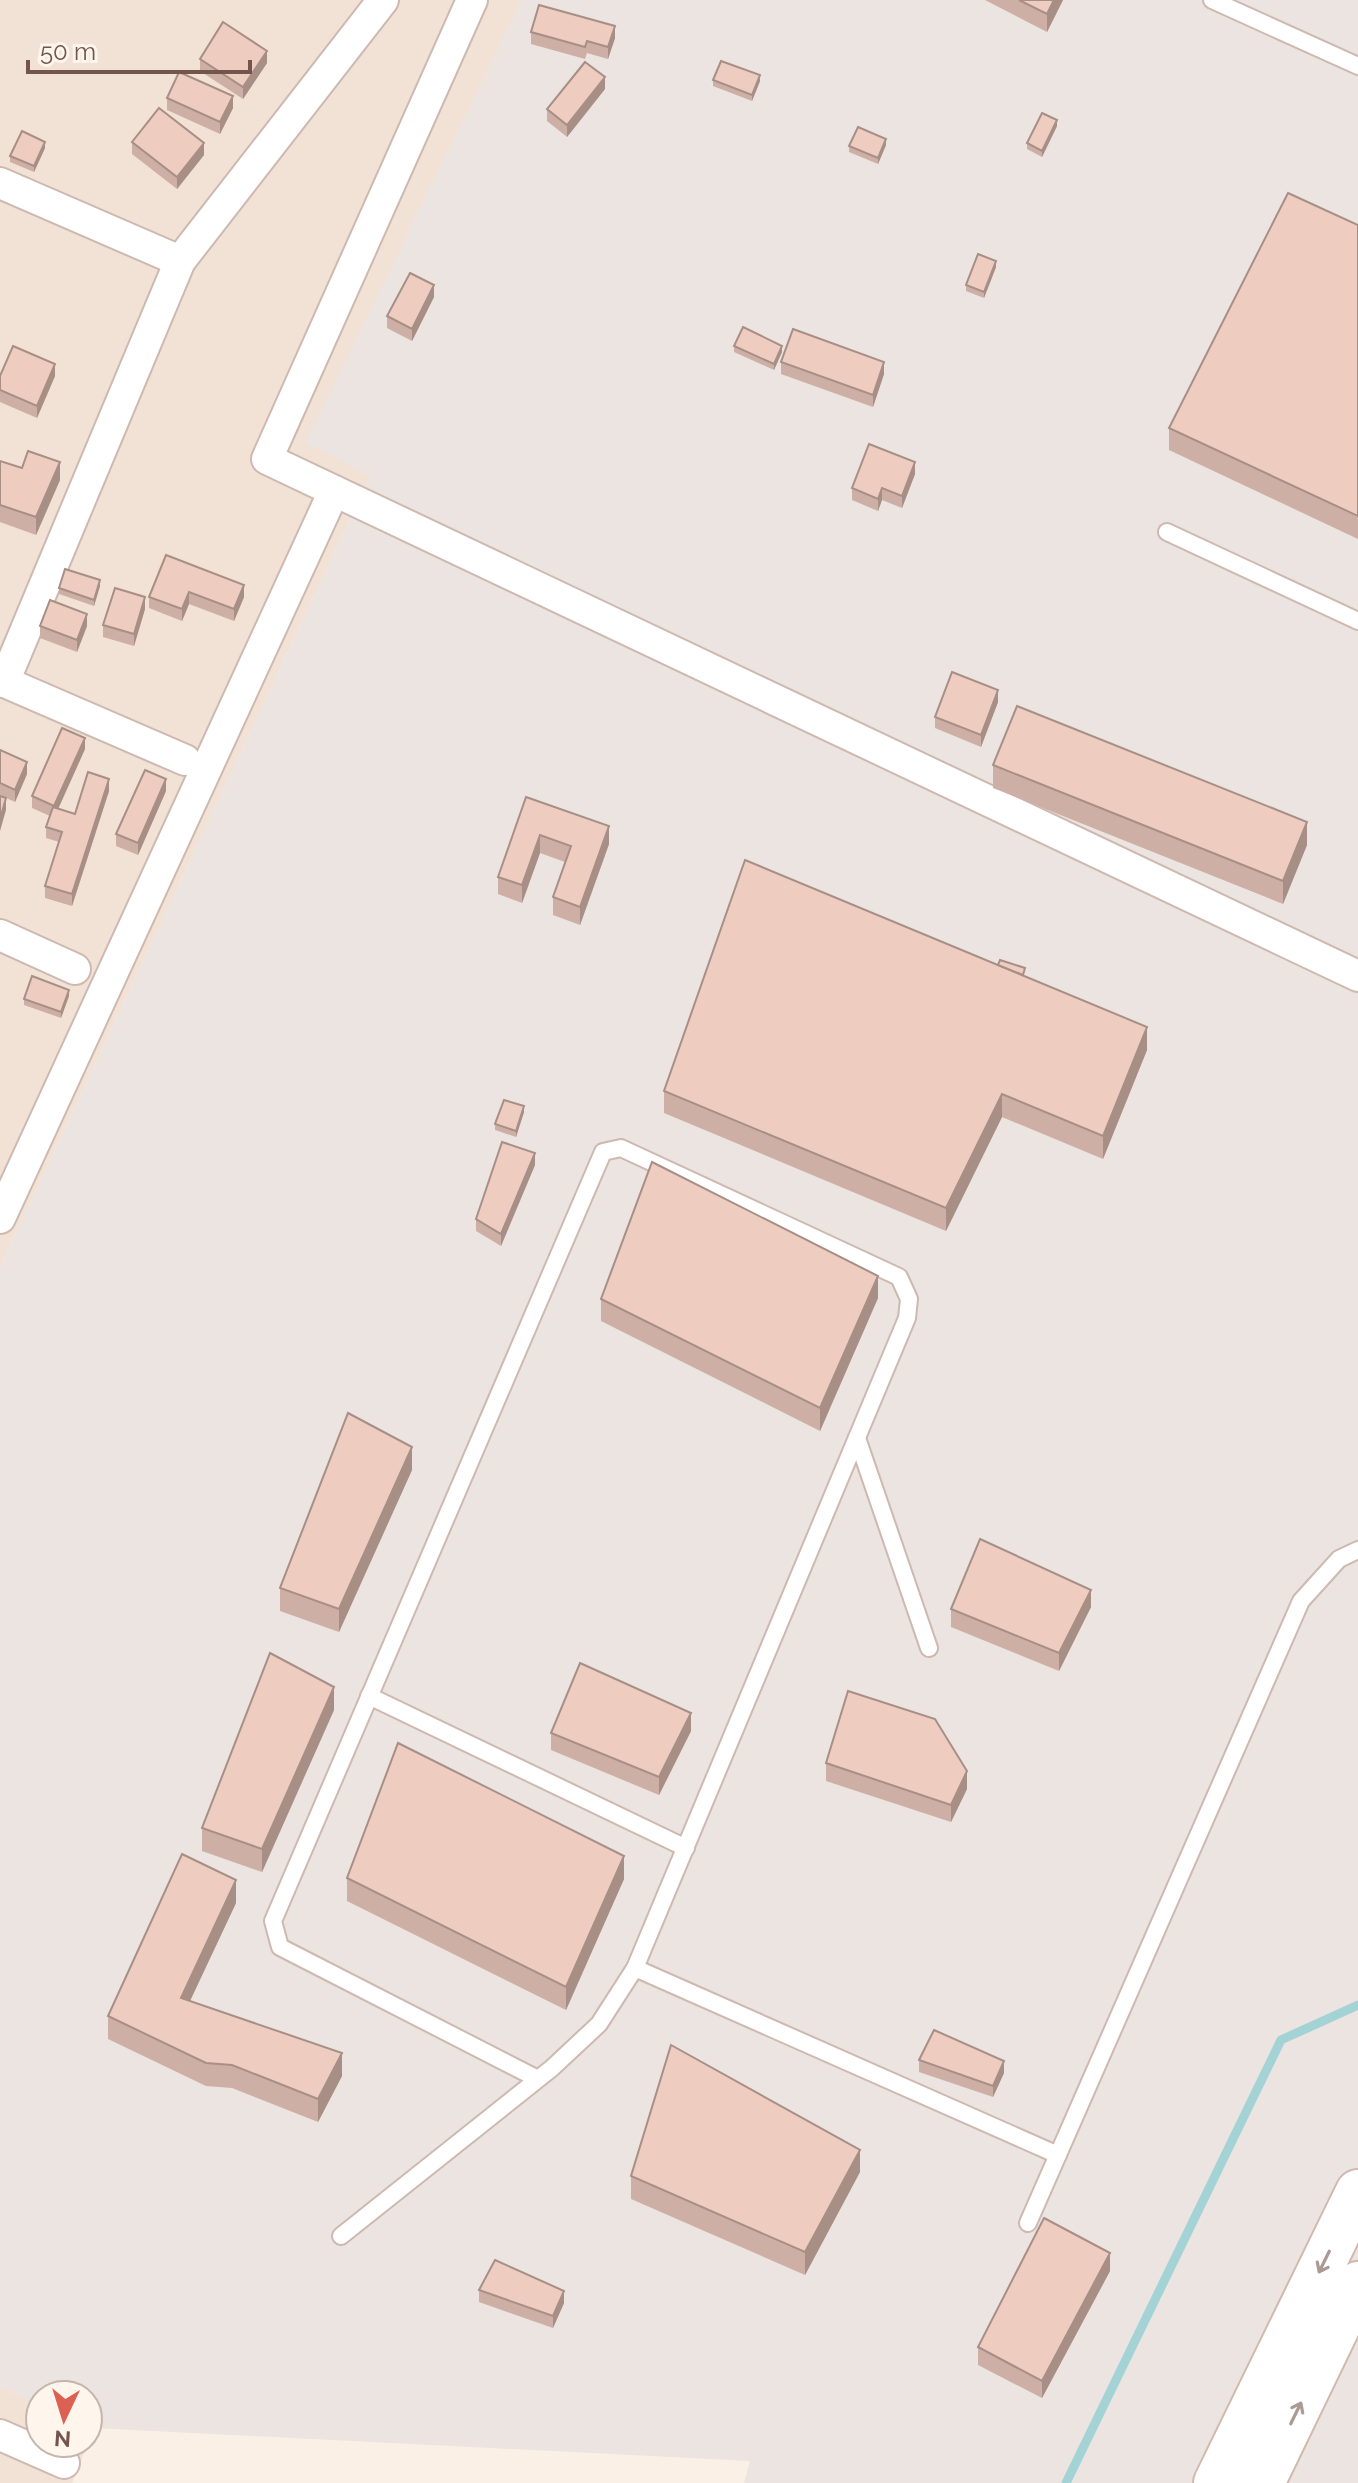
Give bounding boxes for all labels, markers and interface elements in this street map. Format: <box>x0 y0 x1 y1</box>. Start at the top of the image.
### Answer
scale bar <box>28 24 250 74</box>
text: 50 m <box>40 37 96 66</box>
one-way arrow <box>1316 2250 1331 2274</box>
north arrow <box>24 2379 104 2459</box>
one-way arrow <box>1289 2401 1304 2425</box>
text: N <box>53 2425 72 2453</box>

